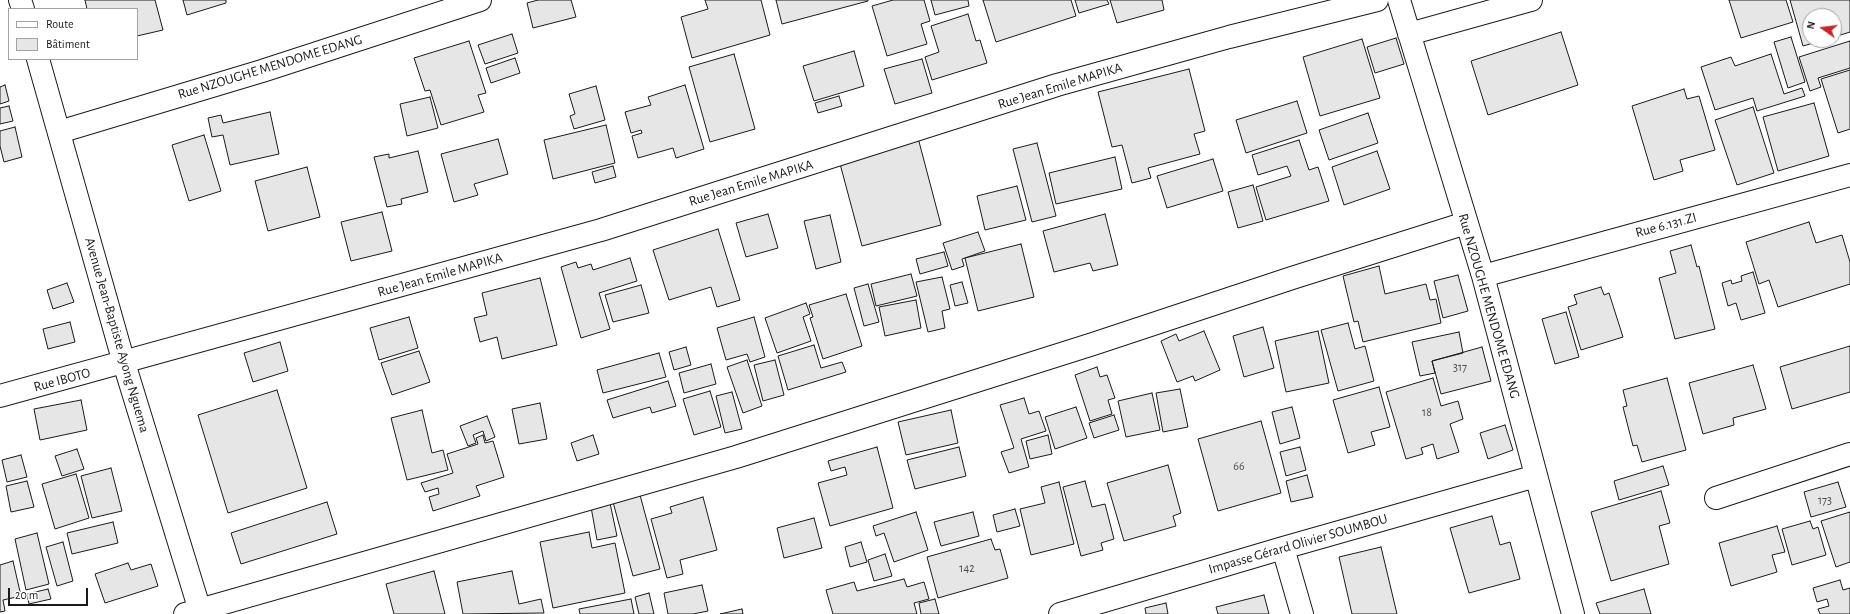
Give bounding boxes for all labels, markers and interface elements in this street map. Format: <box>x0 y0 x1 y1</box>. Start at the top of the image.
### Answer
legend <box>8 8 138 60</box>
north arrow <box>1802 8 1842 48</box>
text: Route <box>46 18 73 30</box>
text: N <box>1805 20 1817 30</box>
street label: Rue NZOUGHE MENDOME EDANG <box>176 31 364 103</box>
text: Bâtiment <box>46 38 90 50</box>
street label: Rue Jean Emile MAPIKA <box>996 59 1124 113</box>
street label: Rue Jean Emile MAPIKA <box>687 156 815 210</box>
street label: Rue 6.131.ZI <box>1633 209 1699 241</box>
street label: Rue NZOUGHE MENDOME EDANG <box>1454 211 1524 401</box>
street label: Avenue Jean-Baptiste Ayong Nguema <box>81 235 153 435</box>
street label: Rue Jean Emile MAPIKA <box>376 249 504 301</box>
house number: 317 <box>1453 360 1467 374</box>
street label: Rue IBOTO <box>32 364 92 396</box>
house number: 18 <box>1422 405 1432 419</box>
house number: 66 <box>1233 459 1245 473</box>
house number: 173 <box>1818 493 1832 507</box>
street label: Impasse Gérard Olivier SOUMBOU <box>1206 510 1390 578</box>
house number: 142 <box>959 561 975 575</box>
scale bar <box>10 580 90 606</box>
text: 20 m <box>15 589 38 601</box>

